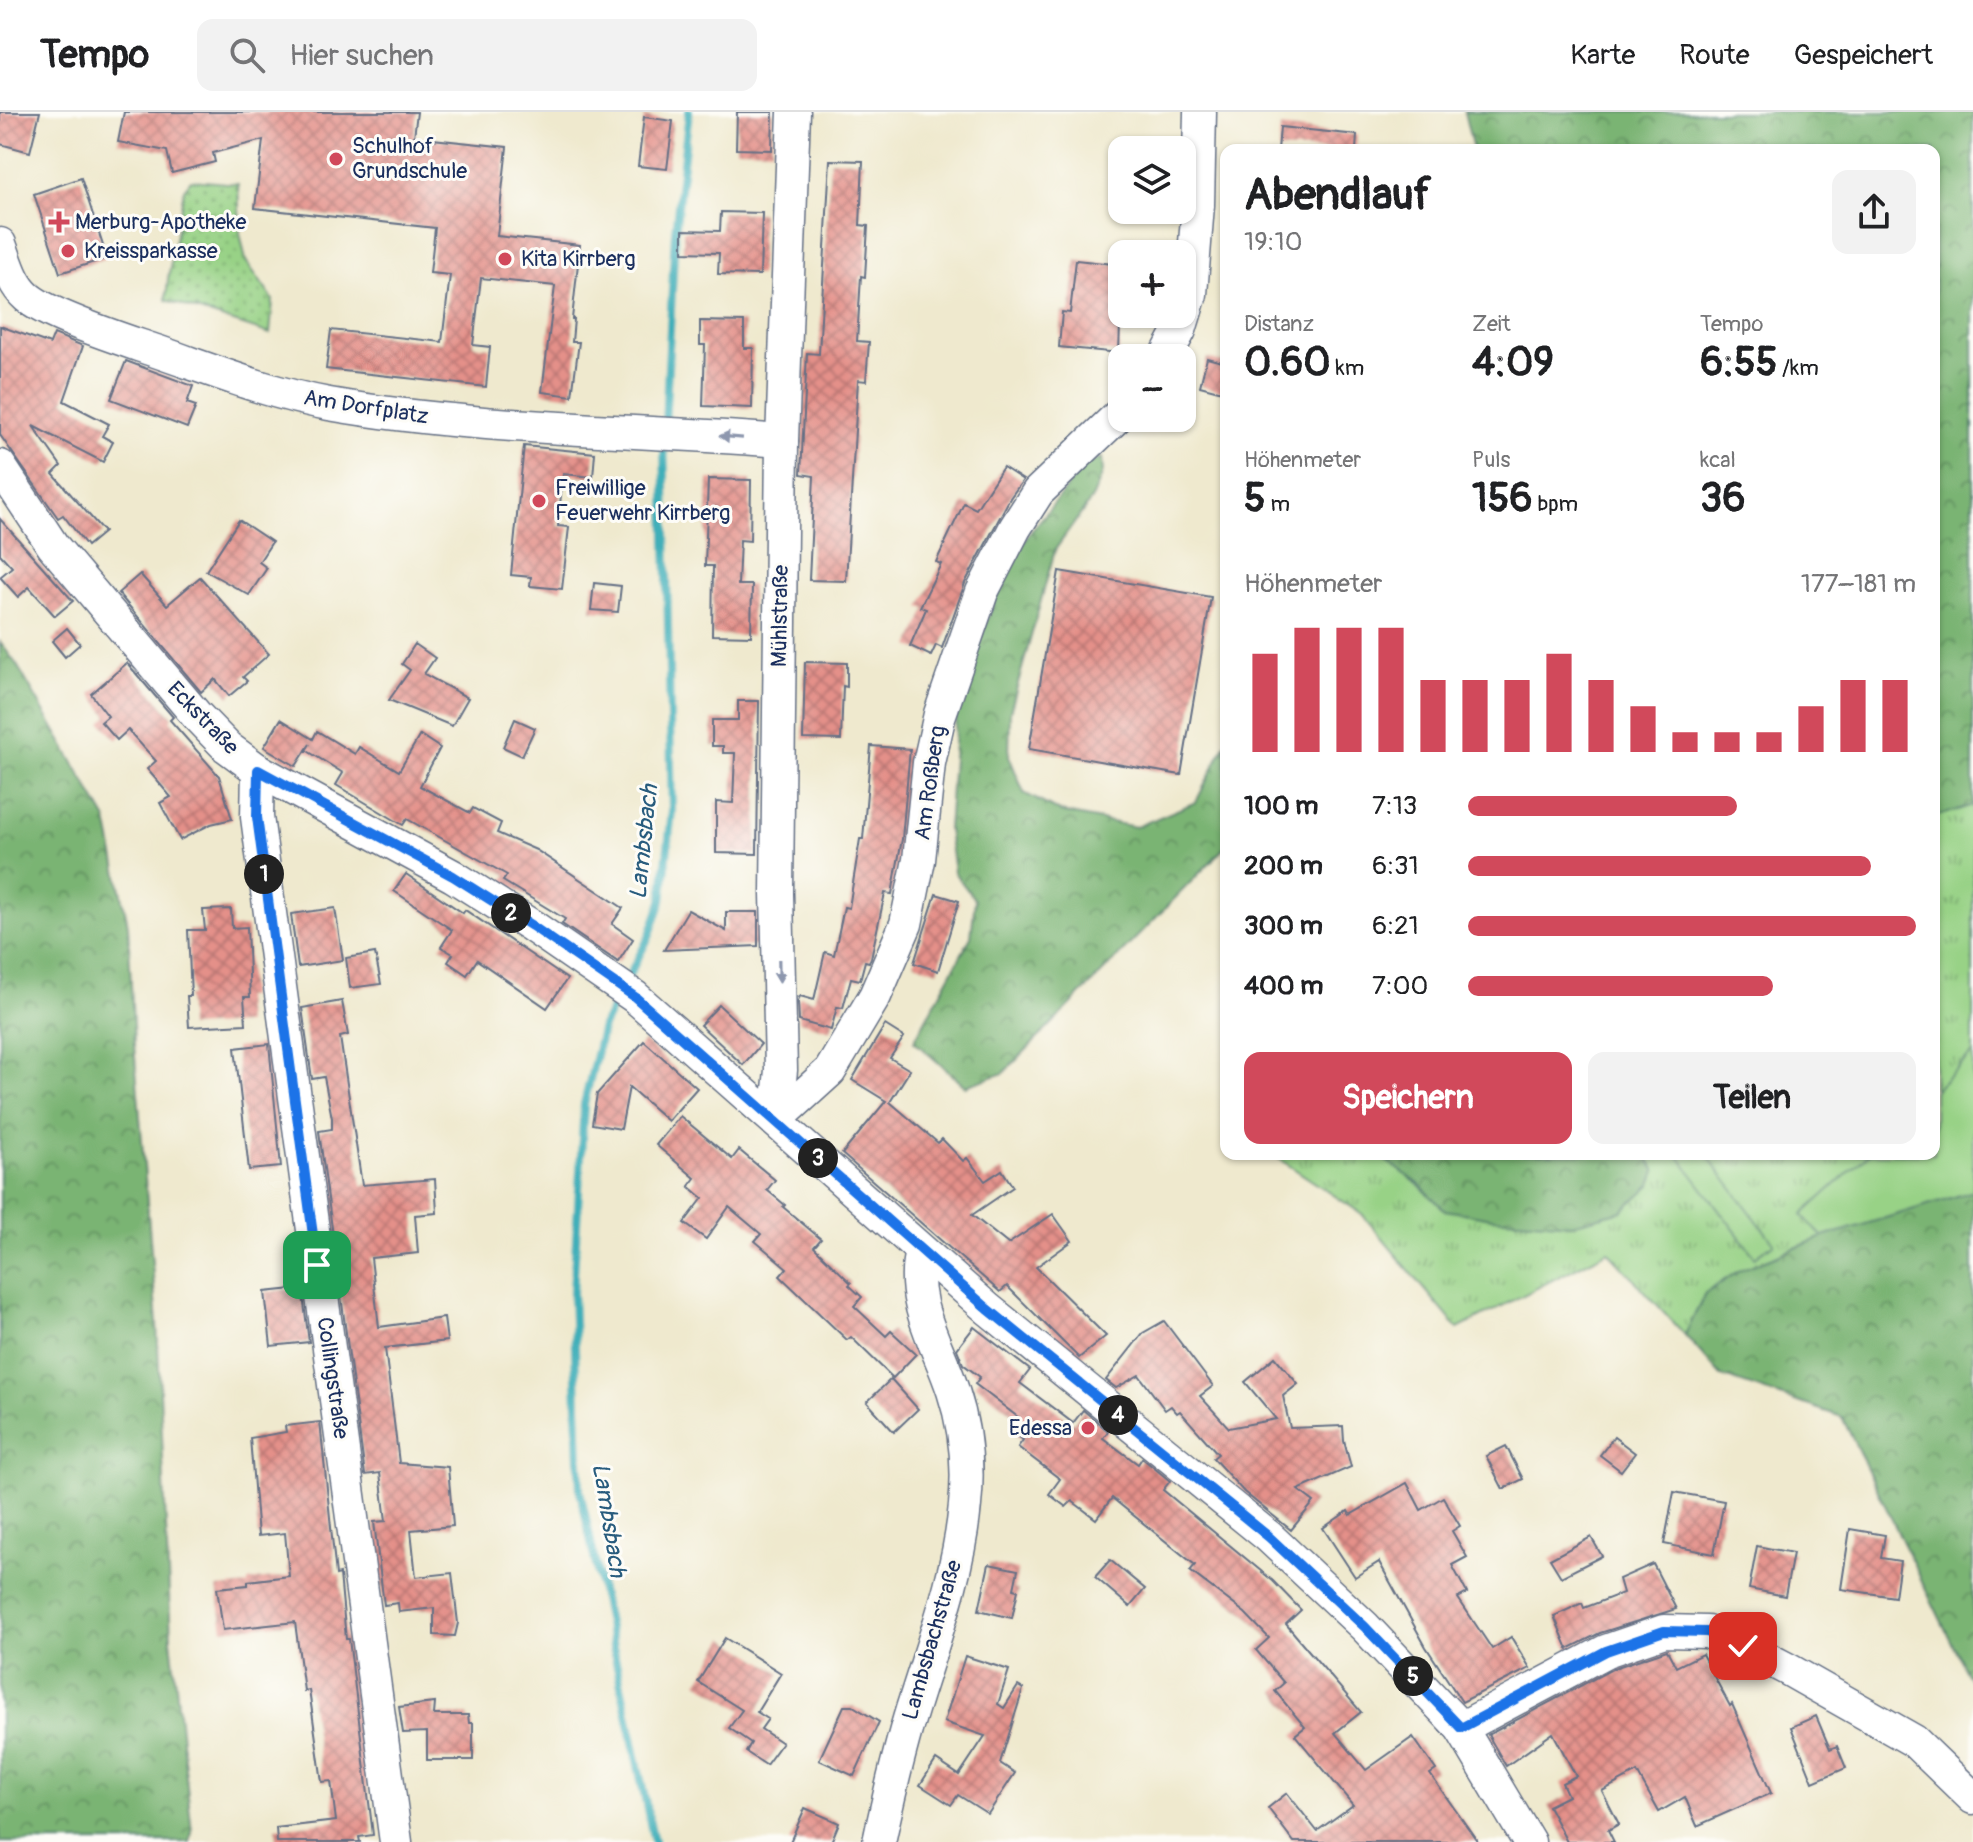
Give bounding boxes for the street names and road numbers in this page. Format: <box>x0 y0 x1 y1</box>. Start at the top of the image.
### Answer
street label: Am Dorfplatz <box>302 383 430 431</box>
street label: Mühlstraße <box>765 564 795 667</box>
street label: Eckstraße <box>161 675 245 761</box>
street label: Am Roßberg <box>908 724 952 842</box>
street label: Collingstraße <box>311 1315 355 1441</box>
street label: Lambsbachstraße <box>896 1557 968 1723</box>

